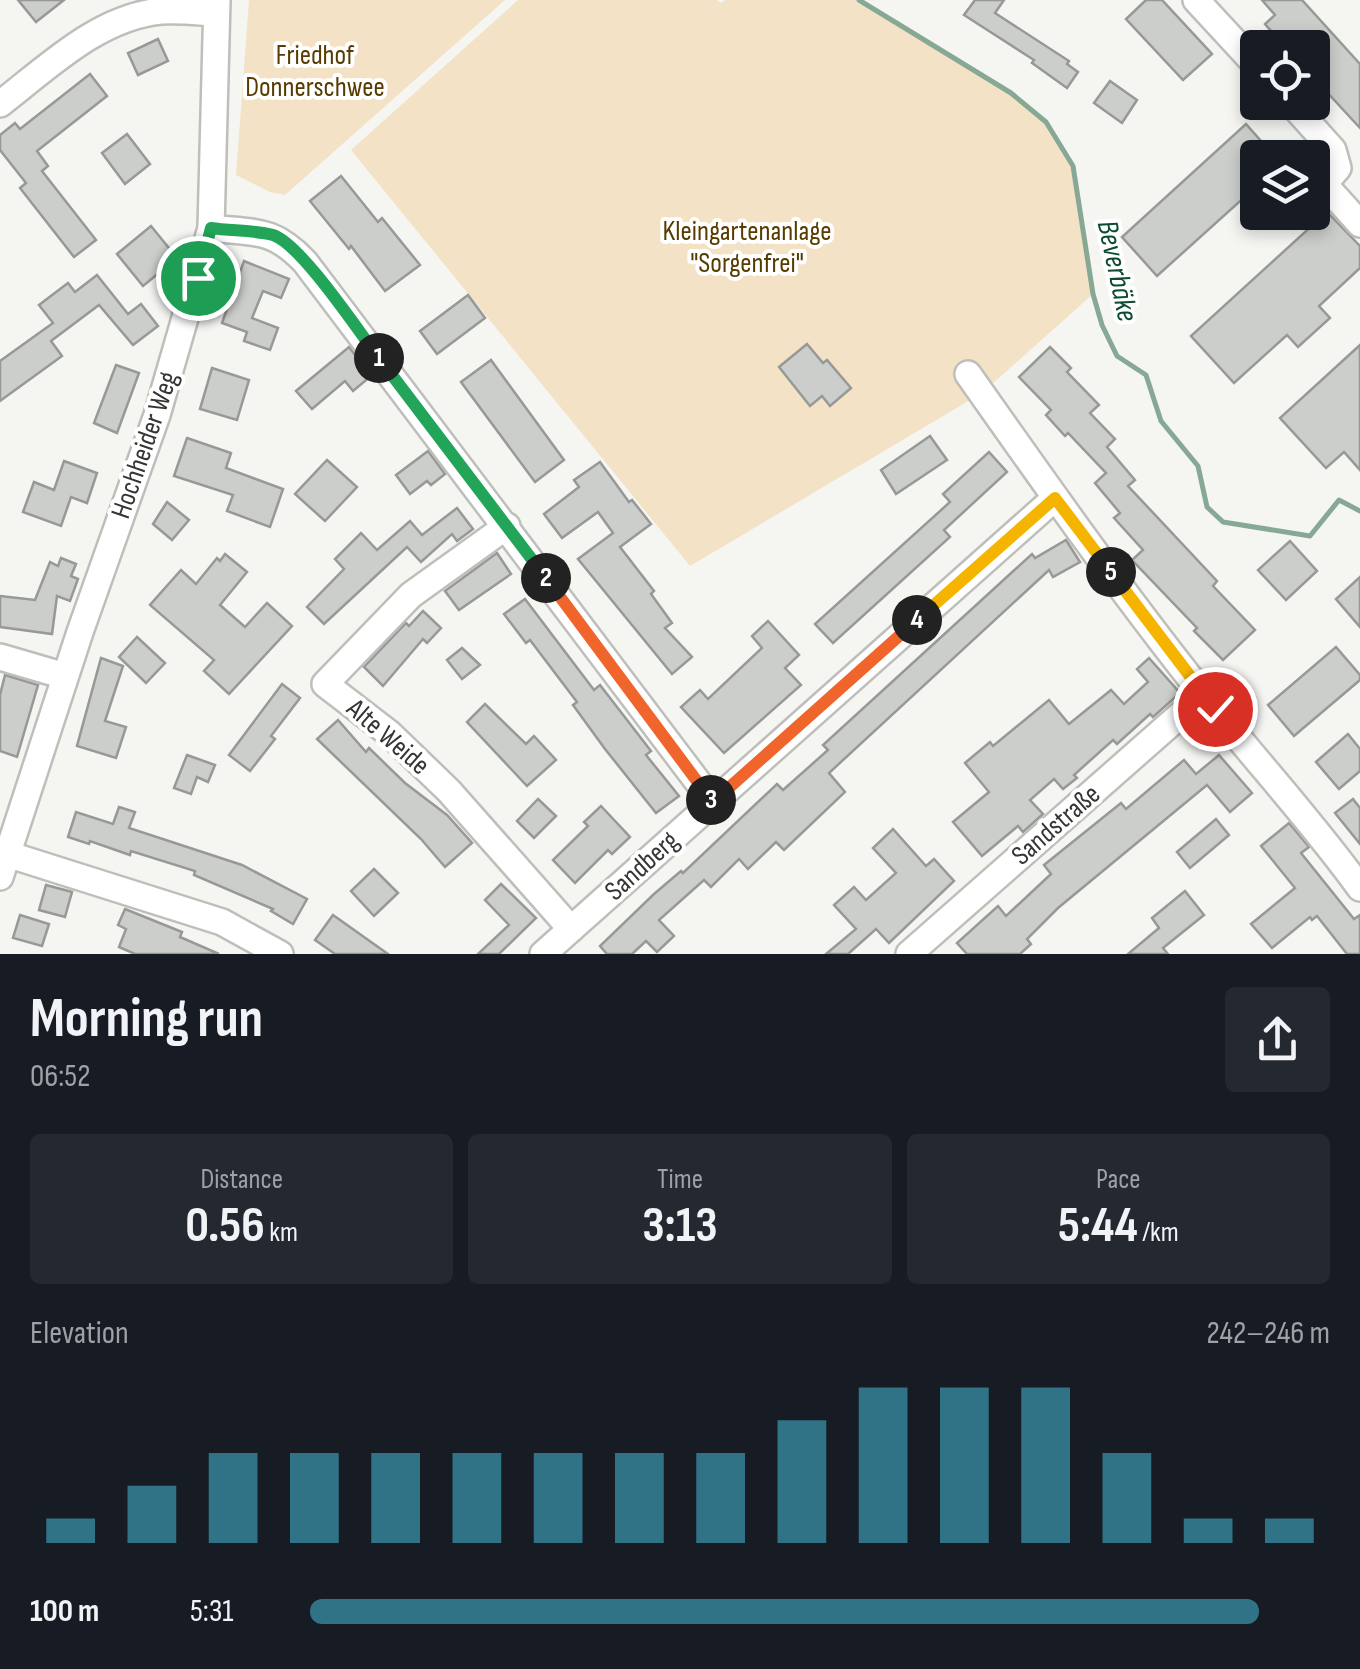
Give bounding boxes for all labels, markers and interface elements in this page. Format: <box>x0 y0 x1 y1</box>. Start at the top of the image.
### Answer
map controls <box>1240 30 1330 230</box>
button: locate <box>1240 30 1330 120</box>
park label: Friedhof Donnerschwee <box>245 39 385 104</box>
button: layers <box>1240 140 1330 230</box>
park label: Kleingartenanlage "Sorgenfrei" <box>663 215 831 280</box>
water label: Beverbäke <box>1089 217 1145 325</box>
pin <box>156 236 241 321</box>
icon: arrive <box>171 251 226 306</box>
pin: 1 <box>354 333 404 383</box>
text: 1 <box>374 341 384 374</box>
street label: Hochheider Weg <box>104 367 186 523</box>
pin: 5 <box>1086 547 1136 597</box>
pin: 2 <box>521 553 571 603</box>
text: 5 <box>1105 555 1117 588</box>
text: 2 <box>540 561 552 594</box>
pin: 4 <box>892 595 942 645</box>
text: 4 <box>910 603 924 636</box>
pin <box>1173 667 1258 752</box>
icon: check <box>1188 682 1243 737</box>
street label: Alte Weide <box>339 692 436 782</box>
pin: 3 <box>686 775 736 825</box>
street label: Sandstraße <box>1005 778 1107 872</box>
text: 3 <box>705 783 717 816</box>
street label: Sandberg <box>598 824 686 908</box>
text: Morning run <box>30 986 263 1053</box>
button: share <box>1225 987 1330 1092</box>
text: 06:52 <box>30 1057 90 1096</box>
text: Distance <box>200 1163 283 1196</box>
text: Time <box>657 1163 703 1196</box>
text: Pace <box>1096 1163 1141 1196</box>
text: 0.56 <box>185 1196 265 1256</box>
text: 3:13 <box>642 1196 718 1256</box>
text: 5:44 <box>1058 1196 1138 1256</box>
text: km <box>265 1216 298 1249</box>
text: /km <box>1138 1216 1179 1249</box>
text: Elevation <box>30 1314 129 1353</box>
text: 242–246 m <box>1206 1314 1330 1353</box>
text: 100 m <box>30 1592 99 1631</box>
text: 5:31 <box>190 1592 234 1631</box>

